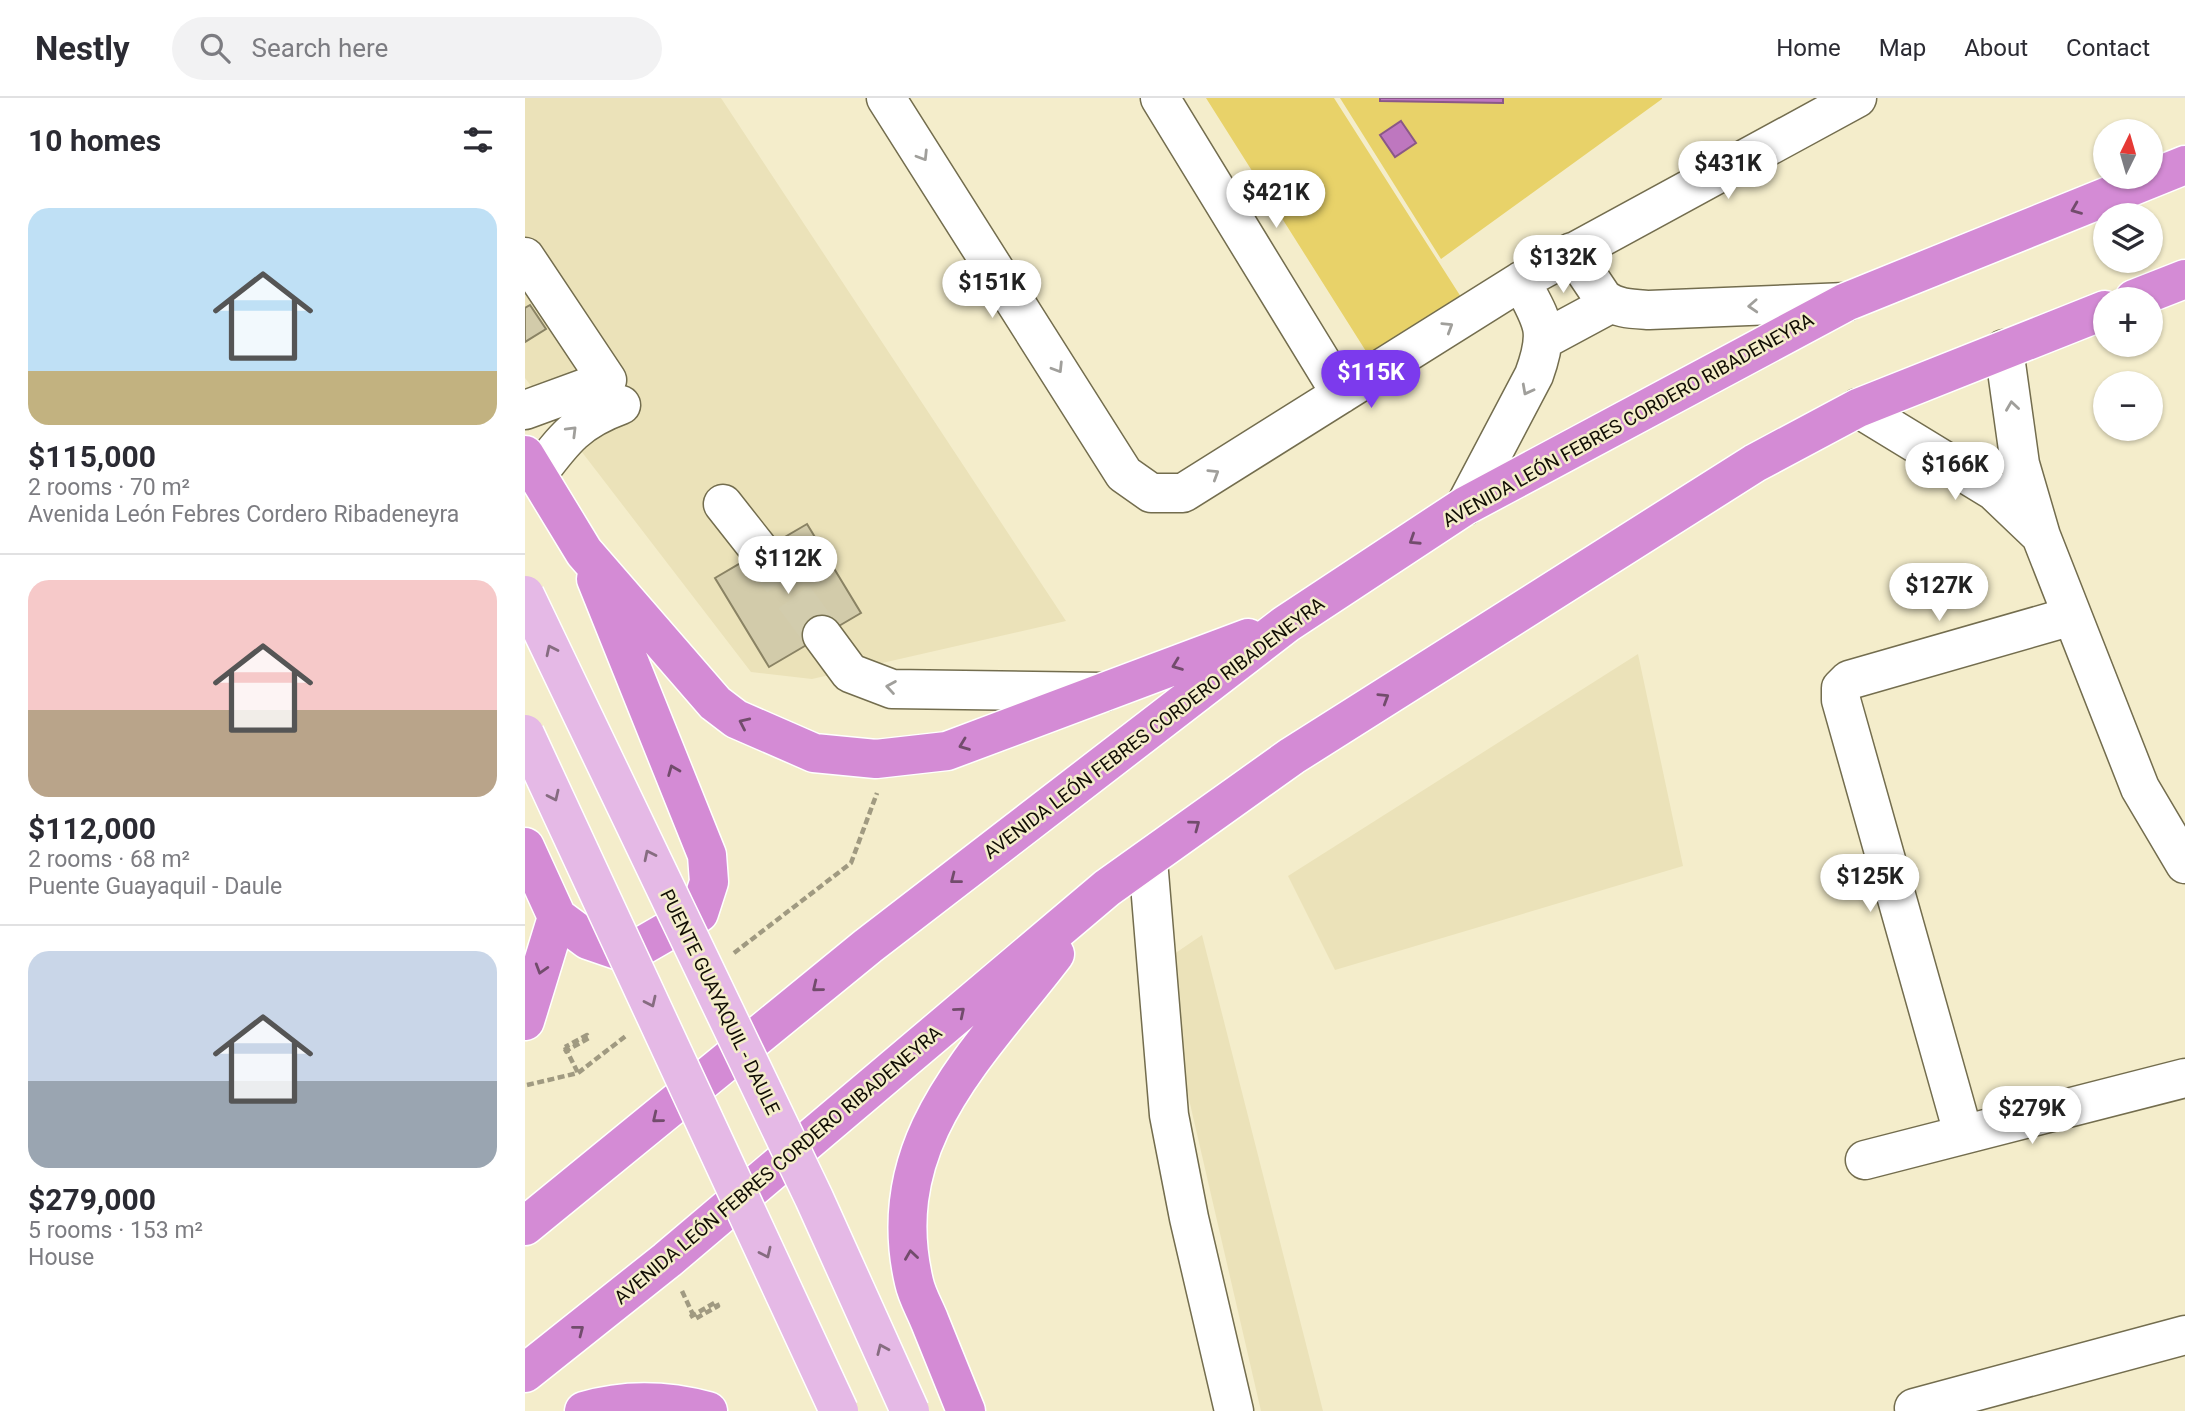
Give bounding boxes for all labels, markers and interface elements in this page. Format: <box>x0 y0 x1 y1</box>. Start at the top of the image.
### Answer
search box <box>172 17 662 80</box>
text: Nestly <box>35 29 130 68</box>
icon: search <box>196 29 234 67</box>
text: Search here <box>252 33 388 63</box>
text: Home <box>1776 34 1841 62</box>
text: Map <box>1879 34 1926 62</box>
text: About <box>1964 34 2028 62</box>
text: Contact <box>2066 34 2150 62</box>
north arrow <box>2093 119 2163 189</box>
map controls <box>2093 119 2163 441</box>
icon: filters <box>459 121 497 159</box>
text: 10 homes <box>28 123 161 158</box>
pin: $431K <box>1679 141 1777 201</box>
one-way arrow <box>914 148 927 161</box>
text: $431K <box>1694 150 1762 177</box>
pin: $421K <box>1227 170 1325 230</box>
text: $421K <box>1242 179 1310 206</box>
one-way arrow <box>2071 200 2083 214</box>
button: layers <box>2093 203 2163 273</box>
pin: $132K <box>1514 236 1612 295</box>
text: $132K <box>1529 244 1597 271</box>
icon: home <box>200 253 326 379</box>
pin: $151K <box>943 260 1041 320</box>
text: $151K <box>958 269 1026 296</box>
button: + <box>2093 287 2163 357</box>
one-way arrow <box>1747 298 1758 313</box>
street label: AVENIDA LEÓN FEBRES CORDERO RIBADENEYRA <box>1438 308 1818 532</box>
one-way arrow <box>1440 322 1453 335</box>
pin: $115K <box>1322 350 1420 410</box>
text: $115K <box>1337 359 1405 386</box>
one-way arrow <box>1049 361 1062 374</box>
button: − <box>2093 371 2163 441</box>
one-way arrow <box>1521 383 1535 395</box>
one-way arrow <box>2005 401 2020 412</box>
one-way arrow <box>564 427 577 440</box>
text: $115,000 <box>28 439 156 474</box>
pin: $166K <box>1906 442 2004 502</box>
text: $166K <box>1921 451 1989 478</box>
one-way arrow <box>1206 469 1219 482</box>
text: 2 rooms · 70 m² <box>28 474 190 501</box>
text: Avenida León Febres Cordero Ribadeneyra <box>28 501 459 528</box>
one-way arrow <box>1408 531 1421 544</box>
pin: $112K <box>739 536 837 596</box>
text: $112K <box>754 545 822 572</box>
pin: $127K <box>1890 564 1988 623</box>
text: $127K <box>1905 572 1973 599</box>
street label: AVENIDA LEÓN FEBRES CORDERO RIBADENEYRA <box>979 592 1329 864</box>
icon: home <box>200 625 326 751</box>
one-way arrow <box>545 645 559 657</box>
one-way arrow <box>1171 657 1183 671</box>
one-way arrow <box>885 680 897 695</box>
one-way arrow <box>1377 693 1390 706</box>
one-way arrow <box>739 717 751 731</box>
one-way arrow <box>958 737 970 751</box>
one-way arrow <box>667 764 681 776</box>
one-way arrow <box>546 789 560 801</box>
text: $112,000 <box>28 811 156 846</box>
one-way arrow <box>1188 820 1200 833</box>
text: 2 rooms · 68 m² <box>28 846 190 873</box>
one-way arrow <box>644 850 658 862</box>
pin: $125K <box>1821 854 1919 914</box>
text: $125K <box>1836 863 1904 890</box>
one-way arrow <box>950 870 963 883</box>
text: Puente Guayaquil - Daule <box>28 873 282 900</box>
street label: PUENTE GUAYAQUIL - DAULE <box>655 886 785 1119</box>
one-way arrow <box>535 963 549 975</box>
one-way arrow <box>813 979 826 991</box>
one-way arrow <box>643 995 657 1007</box>
icon: home <box>200 996 326 1122</box>
one-way arrow <box>952 1008 965 1020</box>
street label: AVENIDA LEÓN FEBRES CORDERO RIBADENEYRA <box>609 1021 947 1309</box>
pin: $279K <box>1983 1086 2081 1146</box>
text: $279K <box>1998 1095 2066 1122</box>
one-way arrow <box>653 1109 665 1122</box>
text: $279,000 <box>28 1182 156 1217</box>
text: 5 rooms · 153 m² <box>28 1217 203 1244</box>
text: House <box>28 1244 94 1271</box>
one-way arrow <box>758 1246 772 1258</box>
one-way arrow <box>903 1249 918 1261</box>
one-way arrow <box>571 1326 583 1339</box>
one-way arrow <box>876 1344 890 1356</box>

